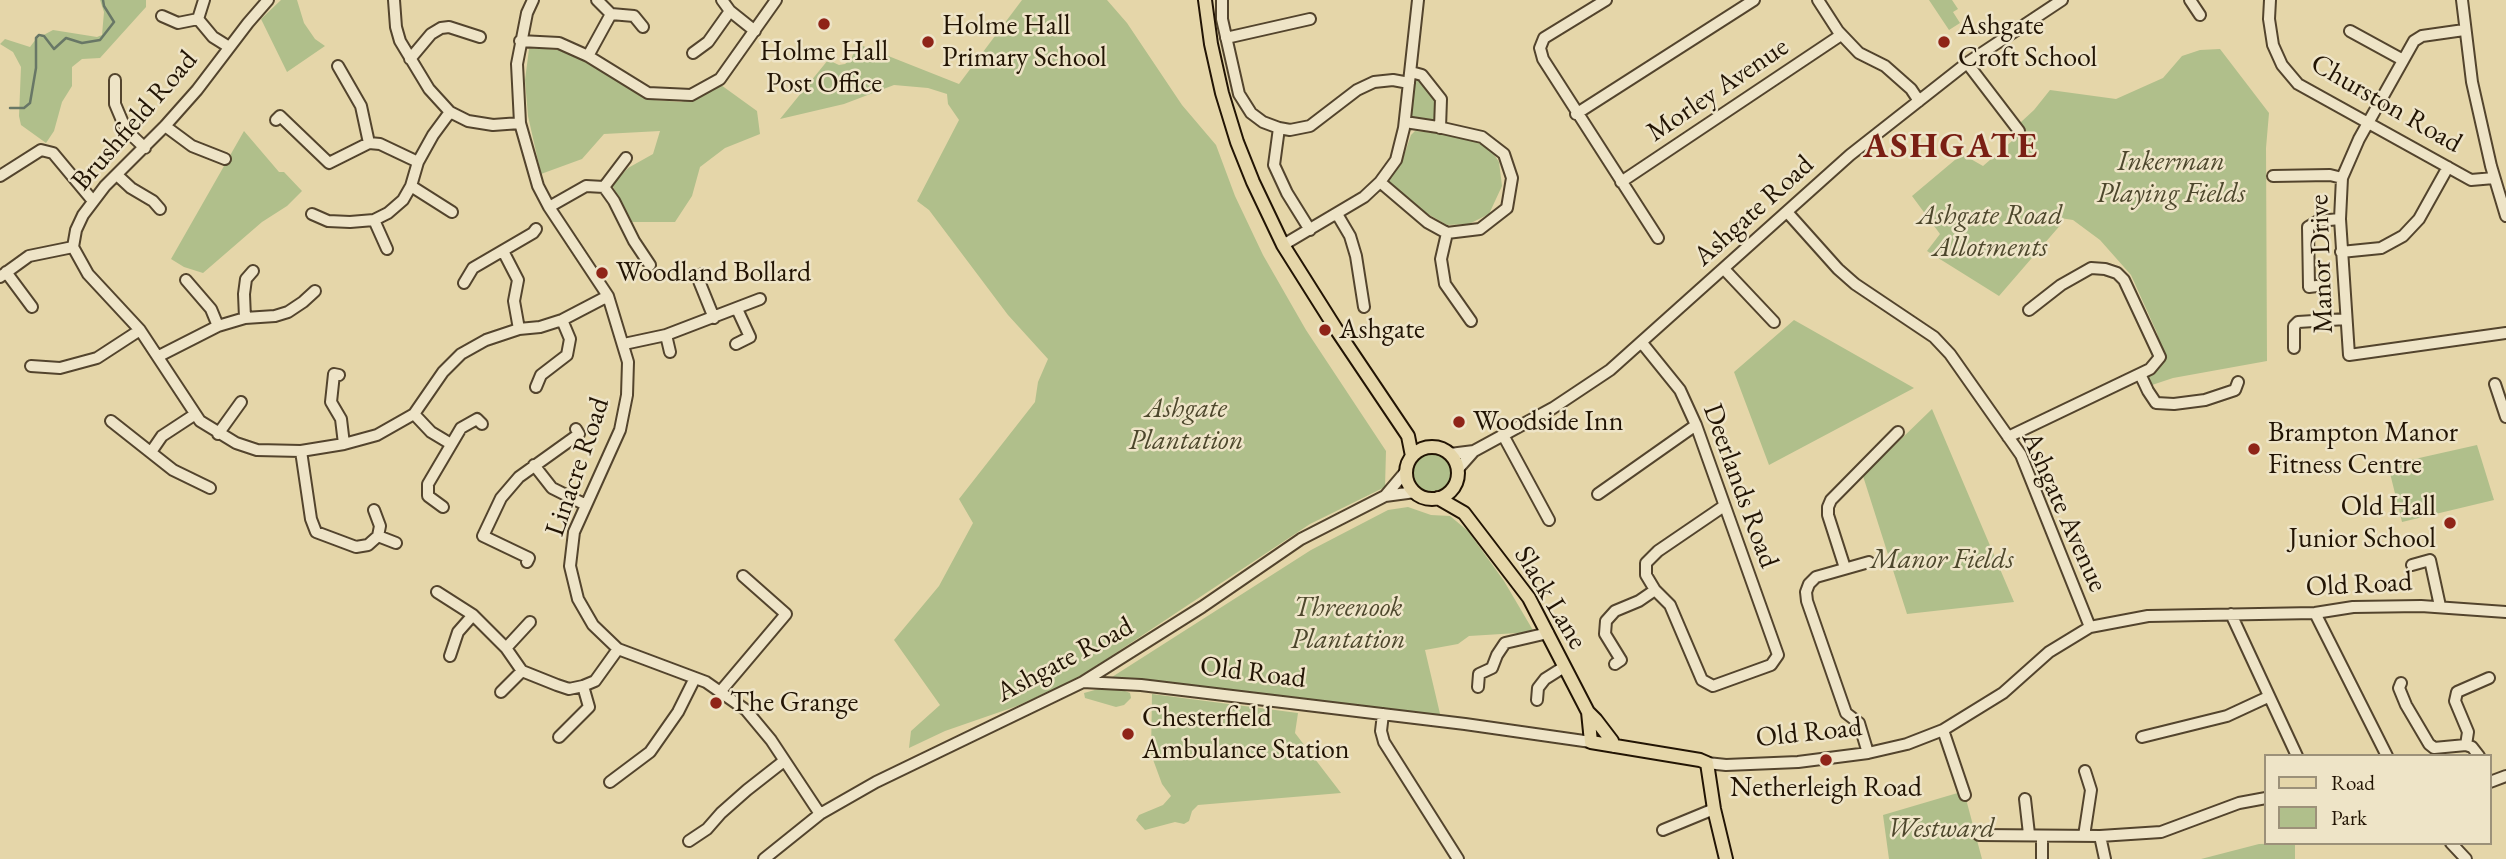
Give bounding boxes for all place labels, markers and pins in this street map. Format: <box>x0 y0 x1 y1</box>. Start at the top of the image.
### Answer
place label: Holme Hall Primary School <box>942 9 1107 75</box>
place label: Ashgate Croft School <box>1958 9 2097 75</box>
marker: Holme Hall Post Office <box>816 16 832 32</box>
marker: Holme Hall Primary School <box>920 34 936 50</box>
marker: Ashgate Croft School <box>1936 34 1952 50</box>
place label: Holme Hall Post Office <box>760 35 888 101</box>
place label: Woodland Bollard <box>616 256 811 290</box>
marker: Woodland Bollard <box>594 265 610 281</box>
place label: Ashgate <box>1339 313 1425 347</box>
marker: Ashgate <box>1317 322 1333 338</box>
place label: Woodside Inn <box>1473 405 1623 439</box>
marker: Woodside Inn <box>1451 414 1467 430</box>
place label: Brampton Manor Fitness Centre <box>2268 416 2458 482</box>
marker: Brampton Manor Fitness Centre <box>2246 441 2262 457</box>
place label: Old Hall Junior School <box>2288 490 2436 556</box>
marker: Old Hall Junior School <box>2442 515 2458 531</box>
place label: The Grange <box>730 686 859 720</box>
marker: The Grange <box>708 695 724 711</box>
place label: Chesterfield Ambulance Station <box>1142 701 1350 767</box>
marker: Chesterfield Ambulance Station <box>1120 726 1136 742</box>
marker: Netherleigh Road <box>1818 752 1834 768</box>
place label: Netherleigh Road <box>1730 771 1922 805</box>

